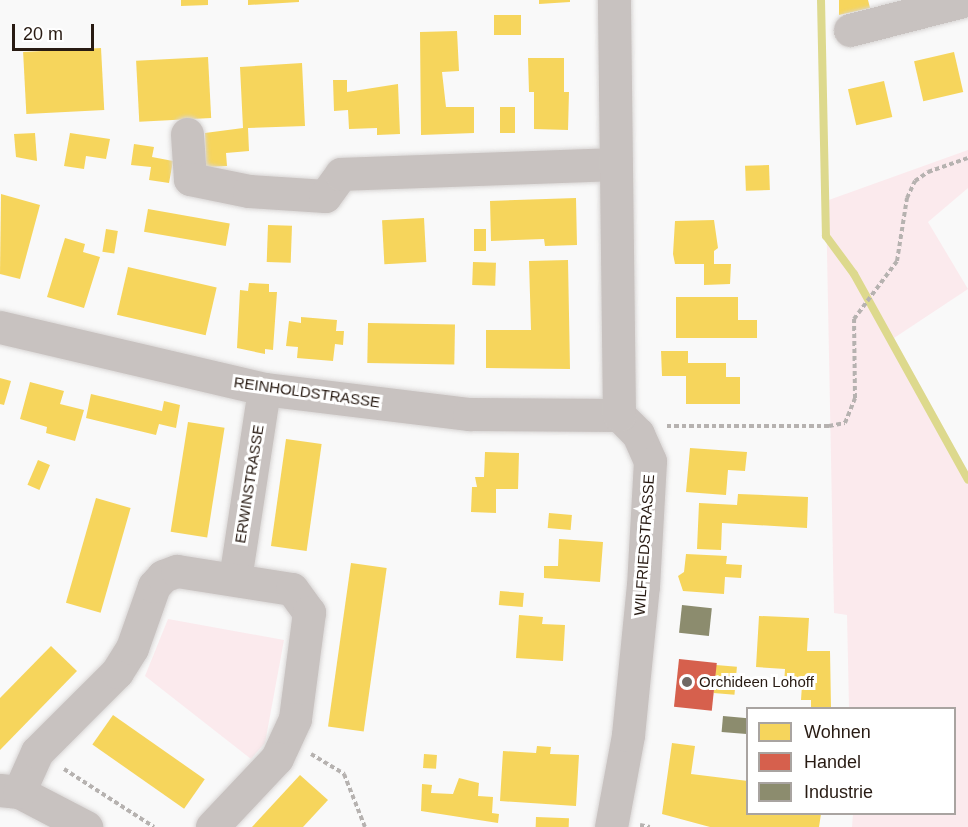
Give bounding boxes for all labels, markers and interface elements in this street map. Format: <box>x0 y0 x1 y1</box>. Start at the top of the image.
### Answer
scale bar <box>15 12 98 50</box>
text: 20 m <box>23 24 63 44</box>
street label: REINHOLDSTRASSE <box>233 373 381 411</box>
street label: ERWINSTRASSE <box>231 423 267 545</box>
street label: WILFRIEDSTRASSE <box>630 474 658 616</box>
place label: Orchideen Lohoff <box>699 673 814 691</box>
marker: Orchideen Lohoff <box>680 675 694 689</box>
legend <box>746 707 956 815</box>
text: Wohnen <box>804 722 871 742</box>
text: Handel <box>804 752 861 772</box>
text: Industrie <box>804 782 873 802</box>

